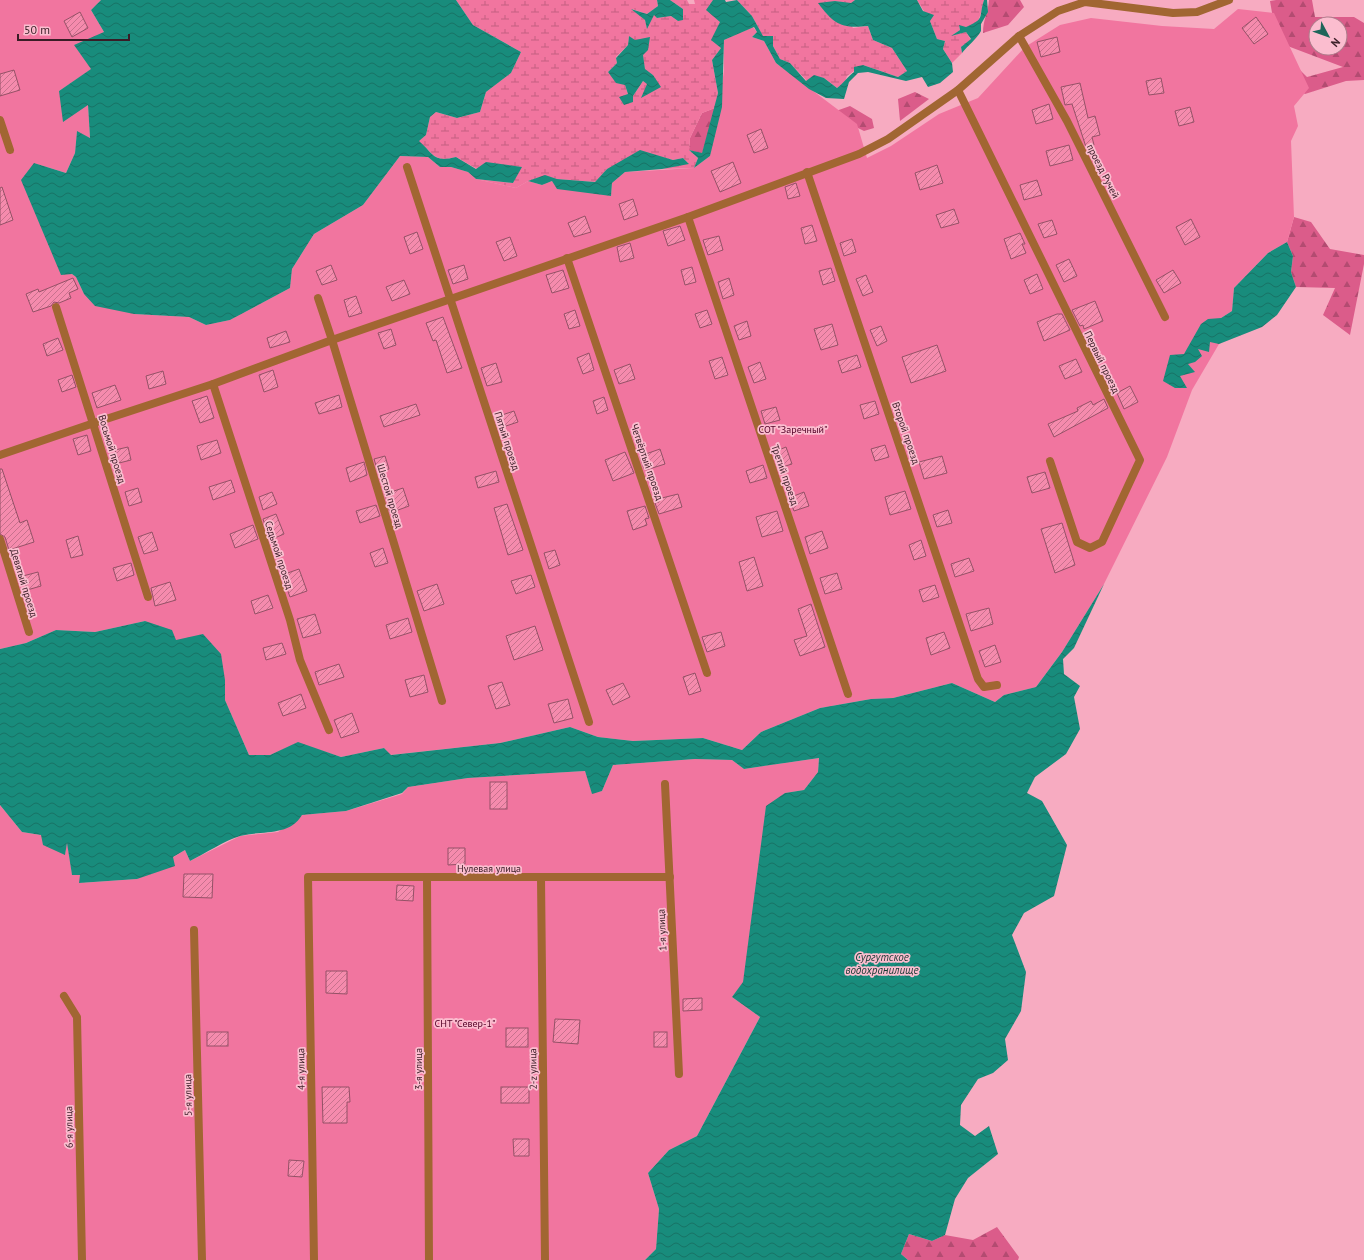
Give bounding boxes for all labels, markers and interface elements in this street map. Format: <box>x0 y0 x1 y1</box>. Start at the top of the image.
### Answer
scale bar <box>18 16 129 42</box>
north arrow <box>1308 16 1348 56</box>
text: 50 m <box>24 22 50 37</box>
text: N <box>1328 35 1343 50</box>
street label: проезд Ручей <box>1084 142 1122 200</box>
street label: Первый проезд <box>1081 329 1123 396</box>
street label: Второй проезд <box>889 400 923 466</box>
street label: Пятый проезд <box>491 410 523 473</box>
street label: Восьмой проезд <box>95 413 129 486</box>
street label: Четвёртый проезд <box>628 422 666 503</box>
park label: СОТ "Заречный" <box>759 423 827 436</box>
street label: Третий проезд <box>769 443 802 508</box>
street label: Шестой проезд <box>374 462 406 530</box>
street label: Седьмой проезд <box>262 519 296 591</box>
street label: Девятый проезд <box>7 547 41 619</box>
street label: Нулевая улица <box>457 862 521 875</box>
street label: 1-я улица <box>654 909 670 951</box>
water label: Сургутское водохранилище <box>845 950 919 977</box>
park label: СНТ "Север-1" <box>435 1017 495 1030</box>
street label: 4-я улица <box>294 1048 308 1090</box>
street label: 3-я улица <box>412 1048 425 1090</box>
street label: 2-z улица <box>526 1048 540 1090</box>
street label: 5-я улица <box>181 1074 195 1116</box>
street label: 6-я улица <box>62 1106 76 1148</box>

